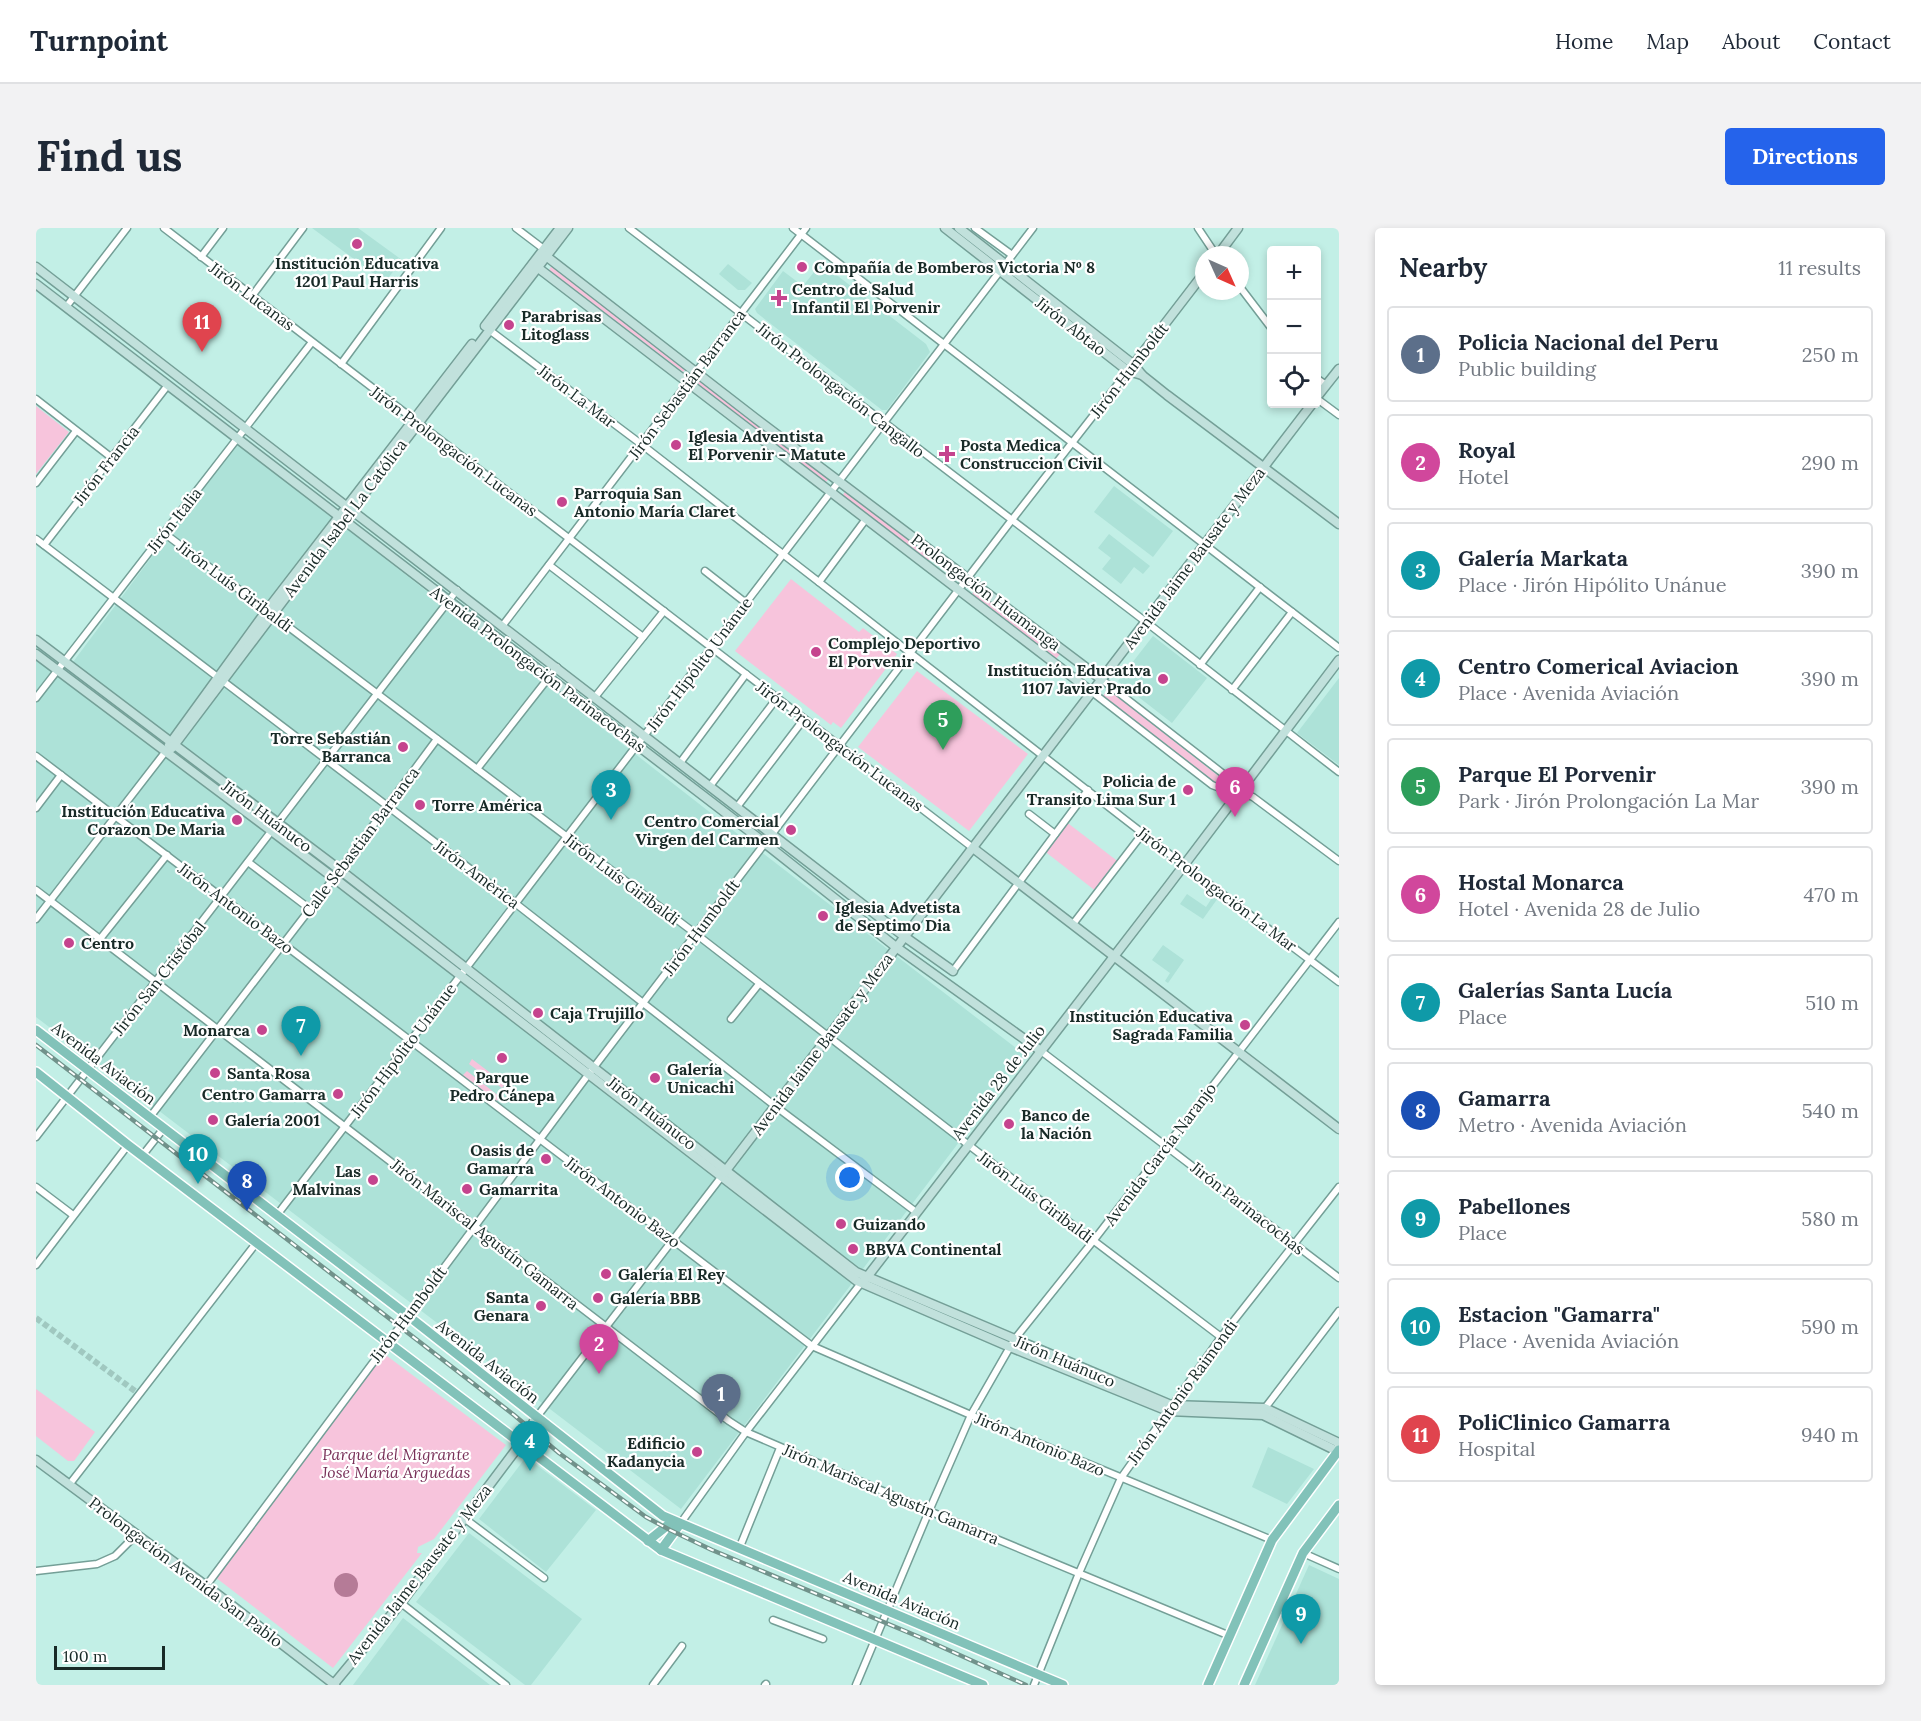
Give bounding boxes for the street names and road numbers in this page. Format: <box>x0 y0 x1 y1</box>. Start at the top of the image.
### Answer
street label: Jirón Lucanas <box>205 257 299 335</box>
street label: Jirón Abtao <box>1031 292 1110 360</box>
street label: Jirón Sebastián Barranca <box>623 305 750 464</box>
street label: Jirón Prolongación Cangallo <box>752 318 929 462</box>
street label: Jirón Humboldt <box>1085 318 1173 422</box>
street label: Jirón La Mar <box>533 360 620 432</box>
street label: Jirón Prolongación Lucanas <box>366 381 542 520</box>
street label: Jirón Francia <box>68 421 143 509</box>
street label: Avenida Isabel La Católica <box>278 435 411 602</box>
street label: Avenida Jaime Bausate y Meza <box>1118 463 1269 654</box>
street label: Jirón Italia <box>142 483 206 557</box>
street label: Prolongación Huamanga <box>907 529 1065 655</box>
street label: Jirón Luís Giribaldi <box>172 535 297 636</box>
street label: Avenida Prolongación Parinacochas <box>426 581 649 756</box>
street label: Jirón Hipólito Unánue <box>641 593 756 736</box>
street label: Jirón Prolongación Lucanas <box>752 676 928 815</box>
street label: Calle Sebastian Barranca <box>297 763 423 921</box>
street label: Jirón Huánuco <box>217 775 316 856</box>
street label: Jirón Prolongación La Mar <box>1132 822 1301 956</box>
street label: Jirón Luís Giribaldi <box>559 828 684 929</box>
street label: Jirón Amèrica <box>430 835 524 913</box>
street label: Jirón Antonio Bazo <box>174 858 298 958</box>
street label: Jirón Humboldt <box>658 874 744 980</box>
street label: Jirón San Cristóbal <box>108 917 210 1040</box>
street label: Avenida Jaime Bausate y Meza <box>746 949 897 1140</box>
street label: Jirón Hipólito Unánue <box>345 979 460 1122</box>
street label: Avenida Aviación <box>47 1017 160 1109</box>
street label: Avenida 28 de Julio <box>946 1020 1049 1144</box>
street label: Jirón Huánuco <box>603 1071 701 1154</box>
street label: Avenida García Naranjo <box>1099 1079 1220 1230</box>
street label: Jirón Luís Giribaldi <box>973 1146 1098 1247</box>
street label: Jirón Antonio Bazo <box>561 1152 685 1252</box>
street label: Jirón Mariscal Agustín Gamarra <box>386 1154 583 1314</box>
street label: Jirón Parinacochas <box>1186 1157 1309 1259</box>
street label: Jirón Humboldt <box>365 1261 451 1367</box>
street label: Avenida Aviación <box>432 1314 544 1408</box>
street label: Jirón Antonio Raimondi <box>1122 1316 1241 1469</box>
street label: Jirón Huánuco <box>1011 1330 1118 1391</box>
street label: Jirón Antonio Bazo <box>971 1407 1108 1480</box>
street label: Jirón Mariscal Agustín Gamarra <box>779 1439 1002 1549</box>
street label: Avenida Jaime Bausate y Meza <box>342 1480 495 1669</box>
street label: Prolongación Avenida San Pablo <box>85 1493 287 1651</box>
street label: Avenida Aviación <box>840 1566 964 1634</box>

